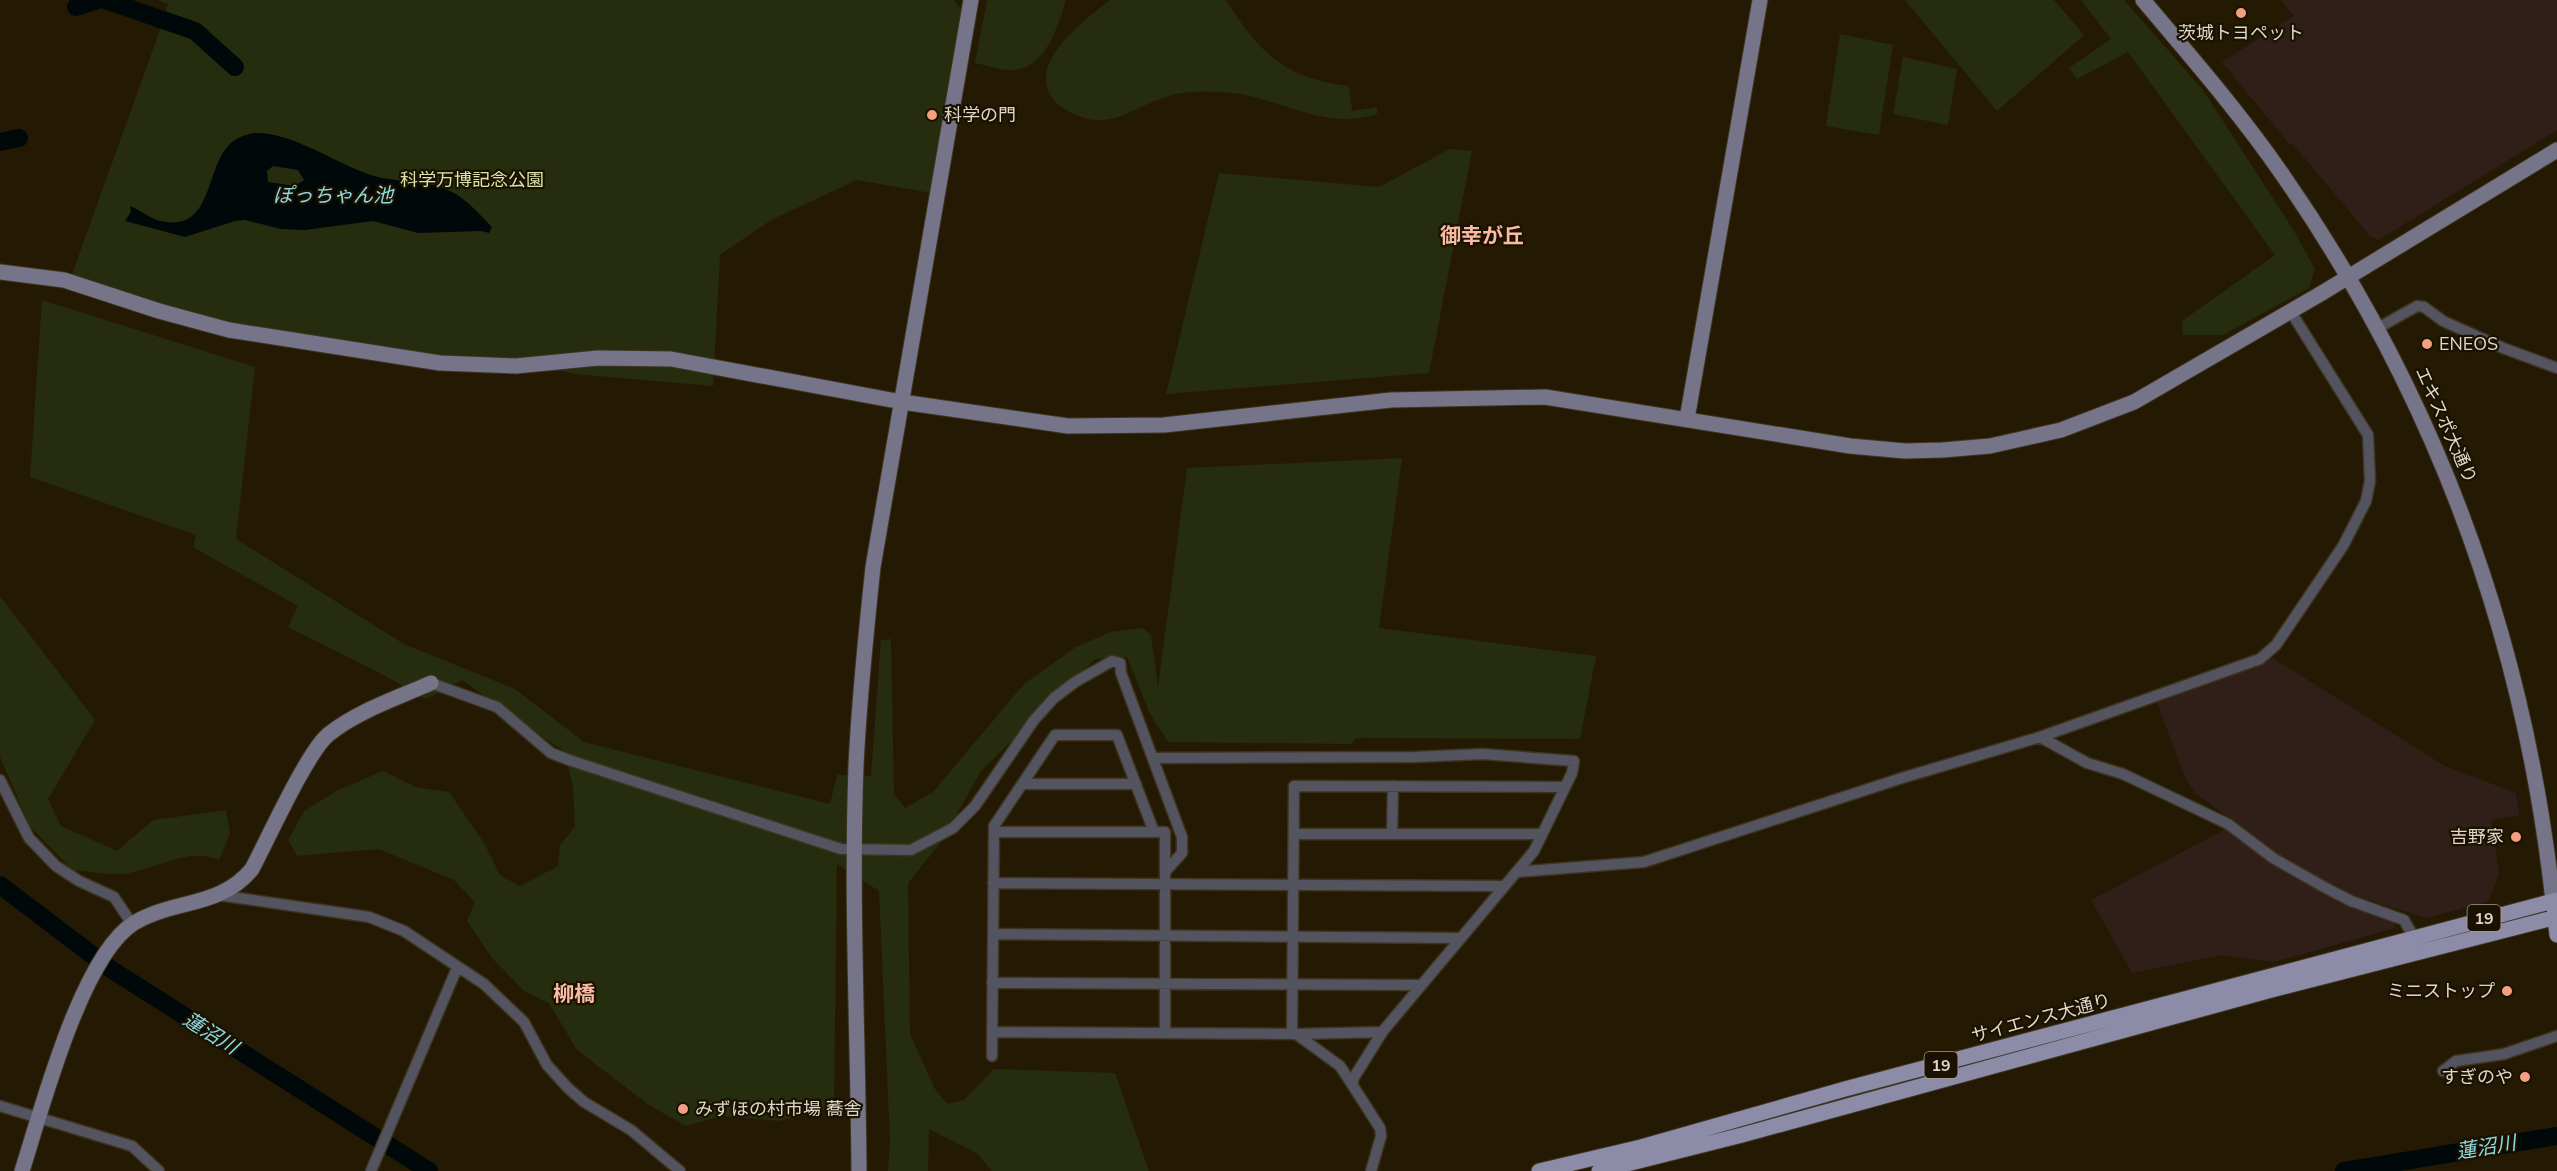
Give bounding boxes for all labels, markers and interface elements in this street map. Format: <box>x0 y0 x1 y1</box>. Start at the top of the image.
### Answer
marker: 茨城トヨペット <box>2234 6 2248 20</box>
place label: 茨城トヨペット <box>2178 21 2304 45</box>
place label: 科学の門 <box>944 103 1016 127</box>
marker: 科学の門 <box>925 108 939 122</box>
park label: 科学万博記念公園 <box>400 168 544 192</box>
water label: ぽっちゃん池 <box>273 182 395 209</box>
district label: 御幸が丘 <box>1440 222 1524 250</box>
place label: ENEOS <box>2439 332 2498 356</box>
marker: ENEOS <box>2420 337 2434 351</box>
street label: エキスポ大通り <box>2410 363 2482 487</box>
place label: 吉野家 <box>2450 825 2504 849</box>
marker: 吉野家 <box>2509 830 2523 844</box>
road number: 19 <box>2468 905 2500 931</box>
place label: ミニストップ <box>2387 979 2495 1003</box>
district label: 柳橋 <box>553 980 595 1008</box>
marker: ミニストップ <box>2500 984 2514 998</box>
street label: サイエンス大通り <box>1969 988 2113 1048</box>
water label: 蓮沼川 <box>178 1006 245 1062</box>
road number: 19 <box>1924 1052 1958 1078</box>
place label: すぎのや <box>2441 1065 2513 1089</box>
marker: すぎのや <box>2518 1070 2532 1084</box>
place label: みずほの村市場 蕎舎 <box>695 1097 862 1121</box>
marker: みずほの村市場 蕎舎 <box>676 1102 690 1116</box>
water label: 蓮沼川 <box>2454 1129 2520 1166</box>

